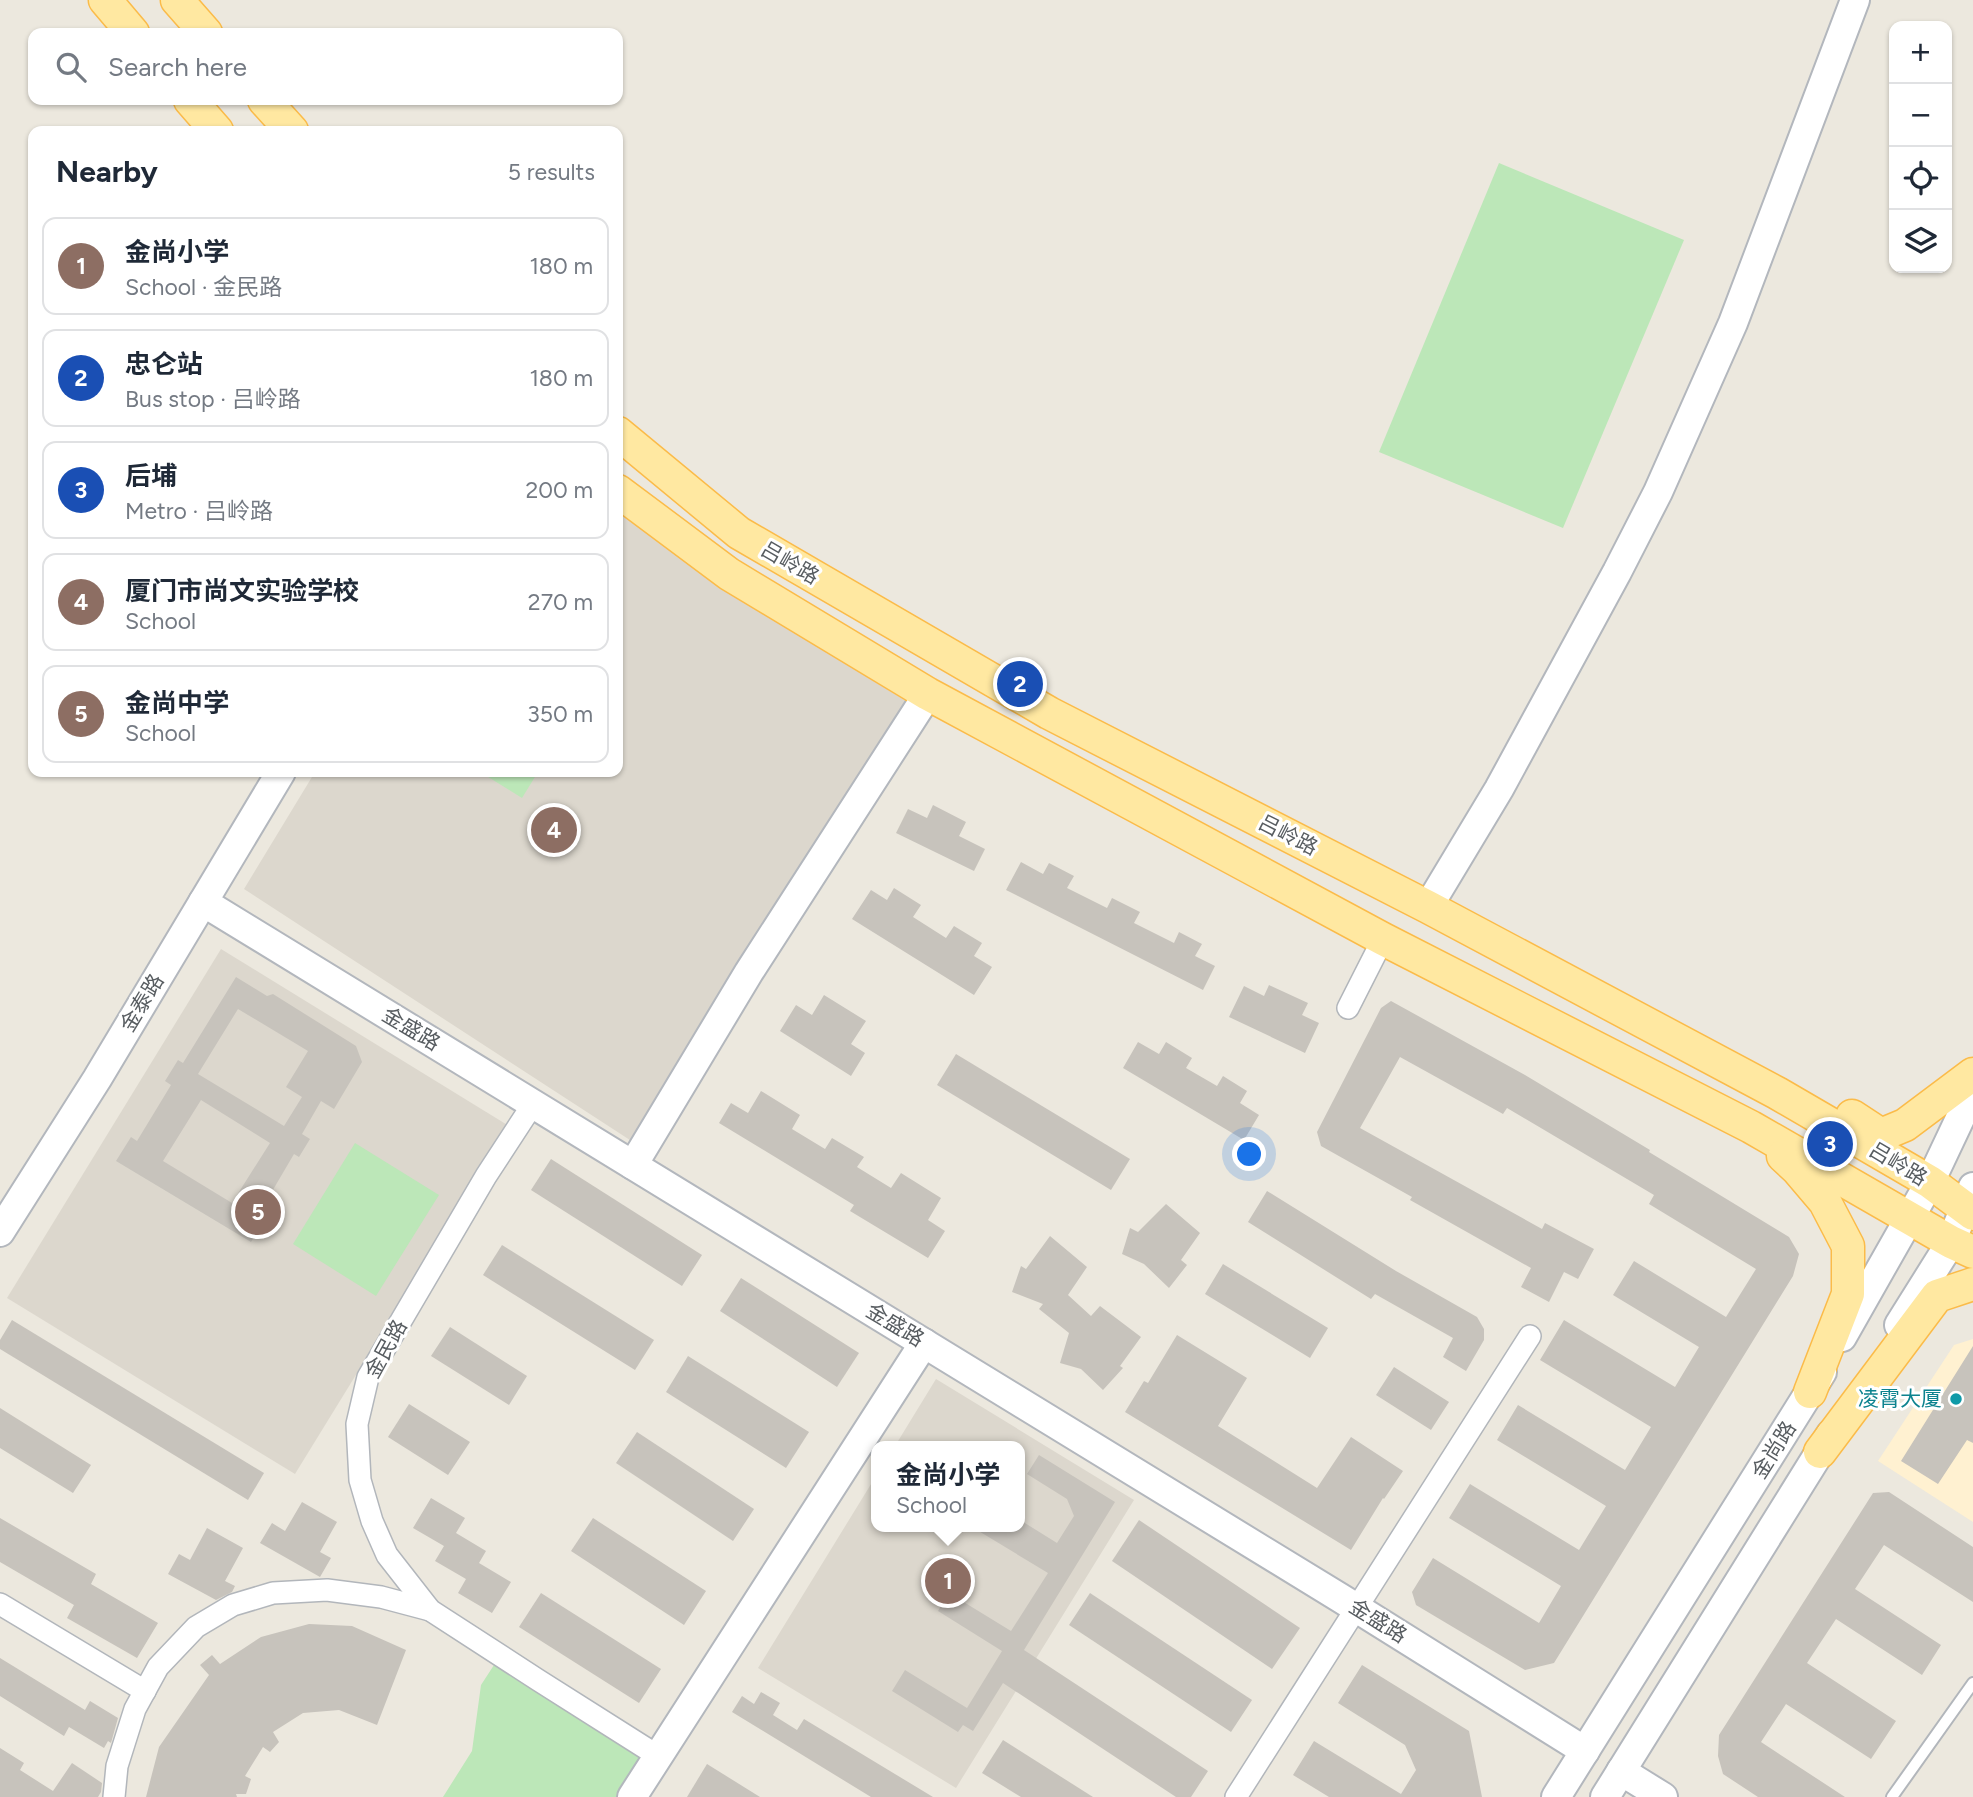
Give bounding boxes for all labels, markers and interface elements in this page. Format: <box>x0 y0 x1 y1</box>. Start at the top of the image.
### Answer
map controls <box>1889 21 1952 273</box>
button: + <box>1889 21 1952 84</box>
search box <box>28 28 623 105</box>
icon: search <box>52 48 90 86</box>
text: Search here <box>108 51 247 83</box>
button: − <box>1889 84 1952 147</box>
button: locate <box>1889 147 1952 210</box>
text: Nearby <box>56 153 158 190</box>
text: 5 results <box>508 158 595 186</box>
button: layers <box>1889 210 1952 273</box>
text: 金尚小学 <box>125 236 229 268</box>
text: 1 <box>76 252 86 280</box>
text: 180 m <box>529 252 593 280</box>
text: School · 金民路 <box>125 273 282 301</box>
text: 忠仑站 <box>125 348 203 380</box>
text: 2 <box>74 364 88 392</box>
text: 180 m <box>529 364 593 392</box>
text: Bus stop · 吕岭路 <box>125 385 301 413</box>
text: 后埔 <box>125 460 177 492</box>
text: 3 <box>75 476 87 504</box>
text: 200 m <box>525 476 593 504</box>
text: Metro · 吕岭路 <box>125 497 273 525</box>
street label: 吕岭路 <box>757 536 824 589</box>
text: 厦门市尚文实验学校 <box>125 575 359 607</box>
text: 4 <box>74 588 88 616</box>
text: 270 m <box>528 588 593 616</box>
text: School <box>125 607 196 635</box>
pin: 2 <box>997 658 1043 710</box>
text: 金尚中学 <box>125 687 229 719</box>
text: 5 <box>74 700 88 728</box>
text: 350 m <box>527 700 593 728</box>
text: School <box>125 719 196 747</box>
pin: 4 <box>531 804 577 856</box>
street label: 吕岭路 <box>1254 809 1322 860</box>
street label: 金泰路 <box>115 969 169 1036</box>
street label: 金盛路 <box>378 1002 445 1056</box>
pin: 3 <box>1807 1118 1853 1170</box>
your location <box>1232 1137 1266 1171</box>
street label: 吕岭路 <box>1865 1137 1932 1191</box>
pin: 5 <box>235 1186 281 1238</box>
street label: 金盛路 <box>862 1298 929 1352</box>
street label: 金民路 <box>359 1315 412 1382</box>
place label: 凌霄大厦 <box>1858 1386 1942 1411</box>
marker: 凌霄大厦 <box>1948 1391 1964 1407</box>
street label: 金尚路 <box>1746 1416 1801 1483</box>
popup <box>871 1441 1025 1532</box>
text: 金尚小学 <box>896 1459 1000 1491</box>
text: School <box>896 1491 967 1519</box>
pin: 1 <box>925 1555 971 1607</box>
street label: 金盛路 <box>1345 1593 1412 1648</box>

